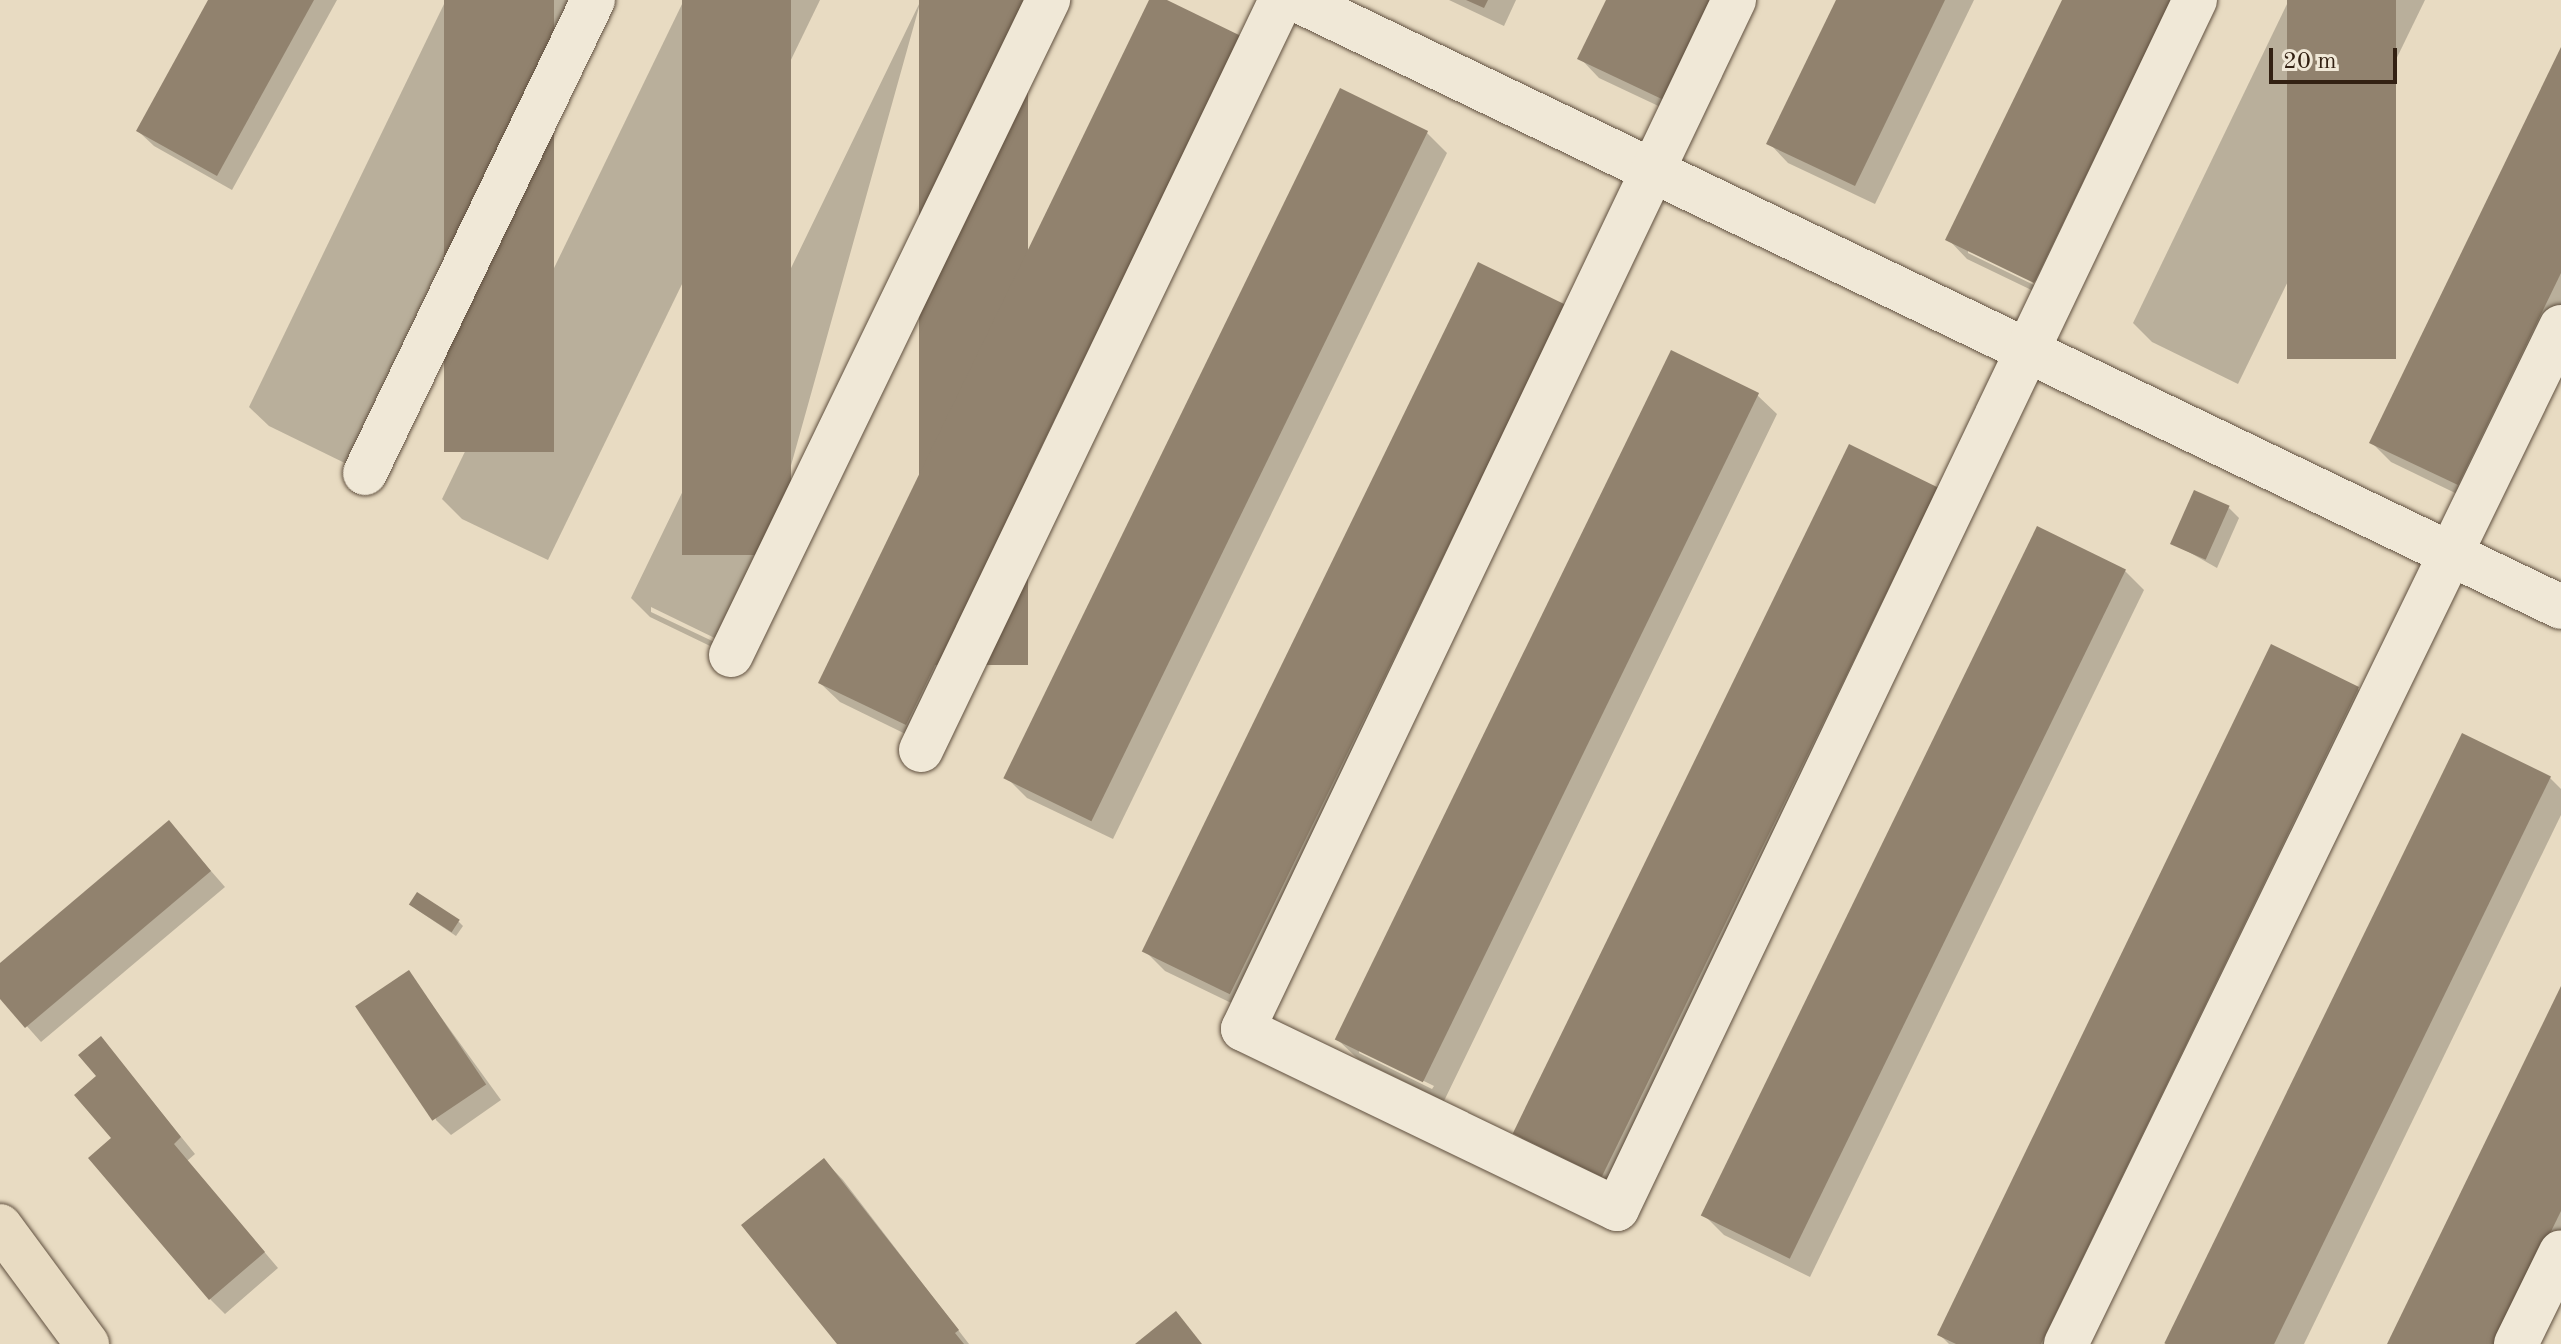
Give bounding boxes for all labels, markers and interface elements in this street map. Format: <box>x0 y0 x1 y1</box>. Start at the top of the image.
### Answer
scale bar <box>2273 32 2401 82</box>
text: 20 m <box>2283 50 2337 74</box>

